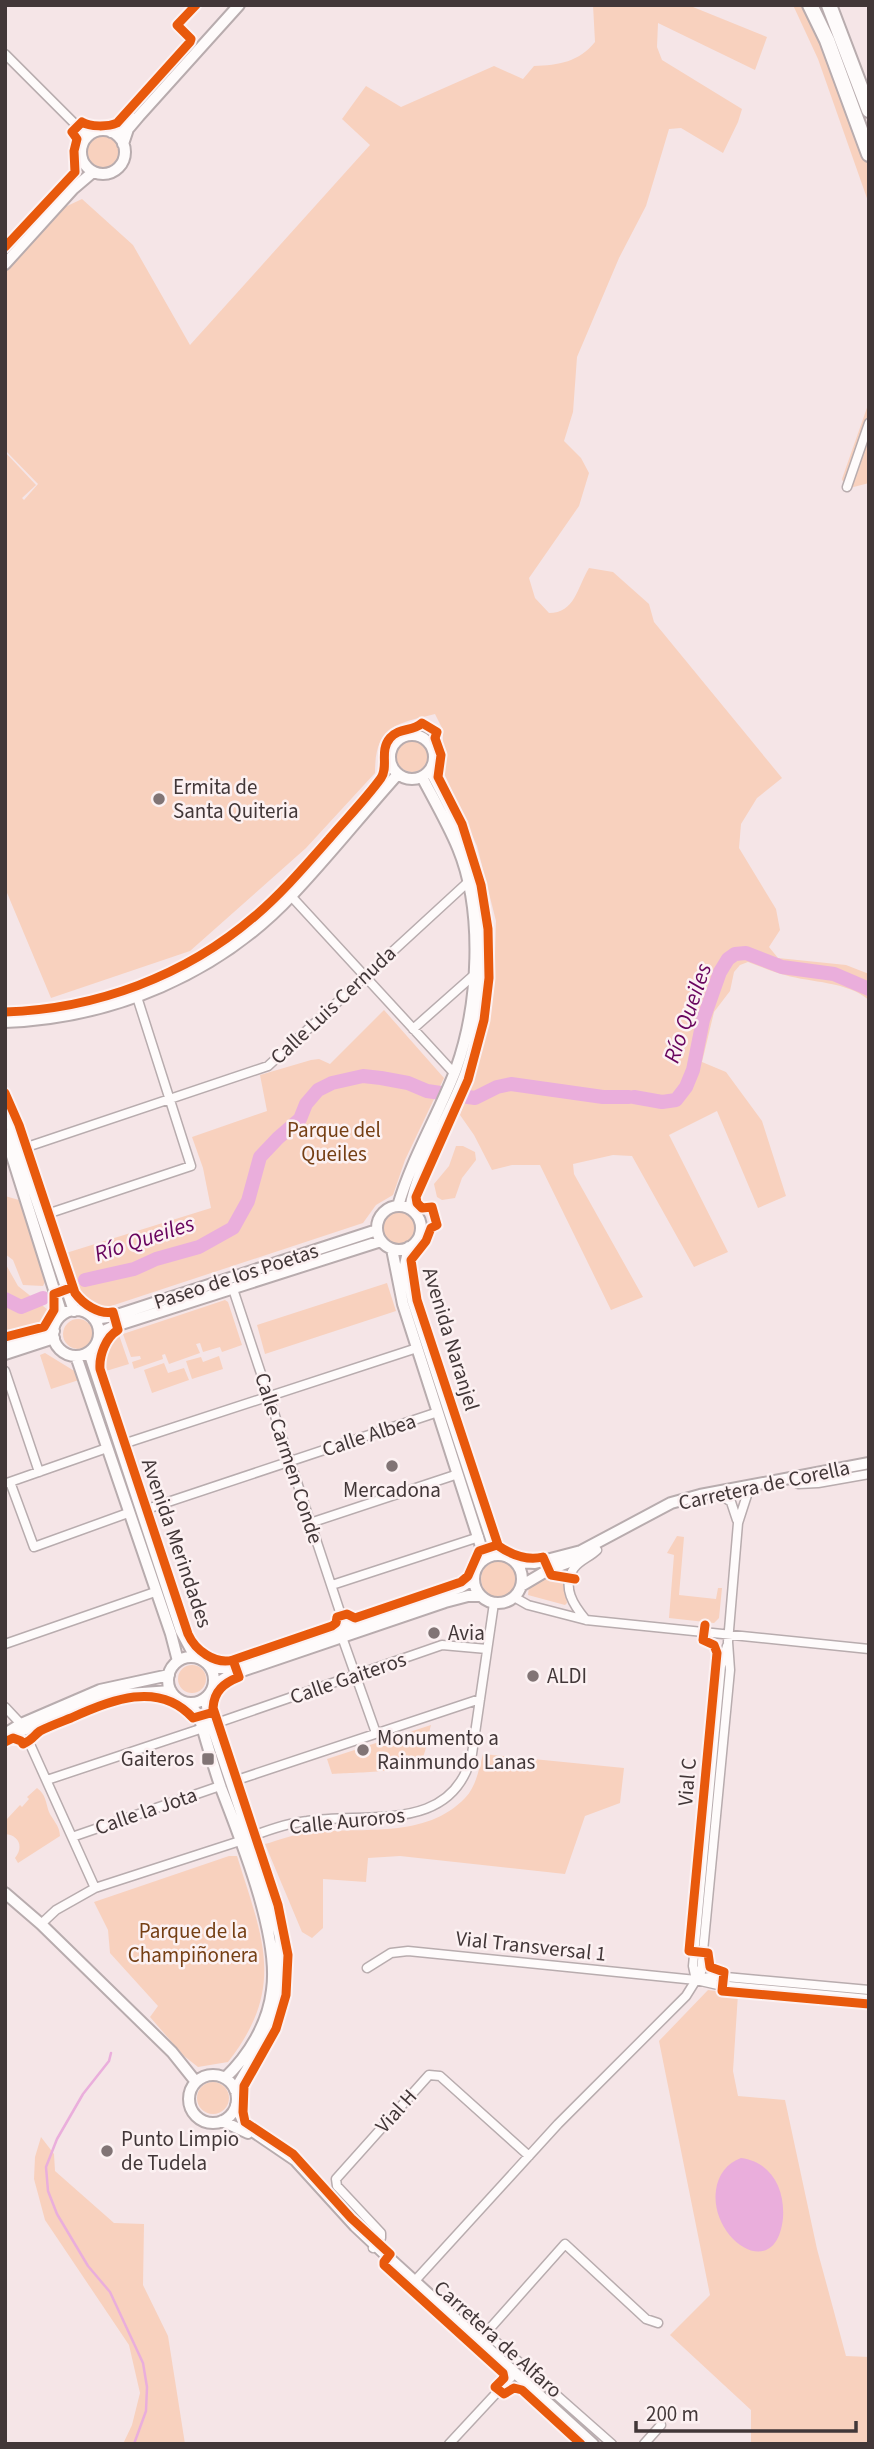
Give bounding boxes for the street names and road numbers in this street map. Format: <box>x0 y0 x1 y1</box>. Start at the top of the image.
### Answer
street label: Calle Luis Cernuda <box>263 939 403 1071</box>
street label: Paseo de los Poetas <box>150 1235 322 1317</box>
street label: Avenida Naranjel <box>415 1264 487 1414</box>
street label: Calle Carmen Conde <box>247 1369 331 1547</box>
street label: Calle Albea <box>318 1406 420 1464</box>
street label: Carretera de Corella <box>676 1452 852 1518</box>
street label: Avenida Merindades <box>134 1454 220 1632</box>
street label: Calle Gaiteros <box>286 1644 410 1712</box>
street label: Vial C <box>670 1757 704 1807</box>
street label: Calle la Jota <box>91 1780 201 1842</box>
street label: Calle Auroros <box>288 1800 407 1842</box>
street label: Vial Transversal 1 <box>454 1923 608 1969</box>
street label: Vial H <box>368 2082 424 2140</box>
street label: Carretera de Alfaro <box>427 2273 569 2405</box>

